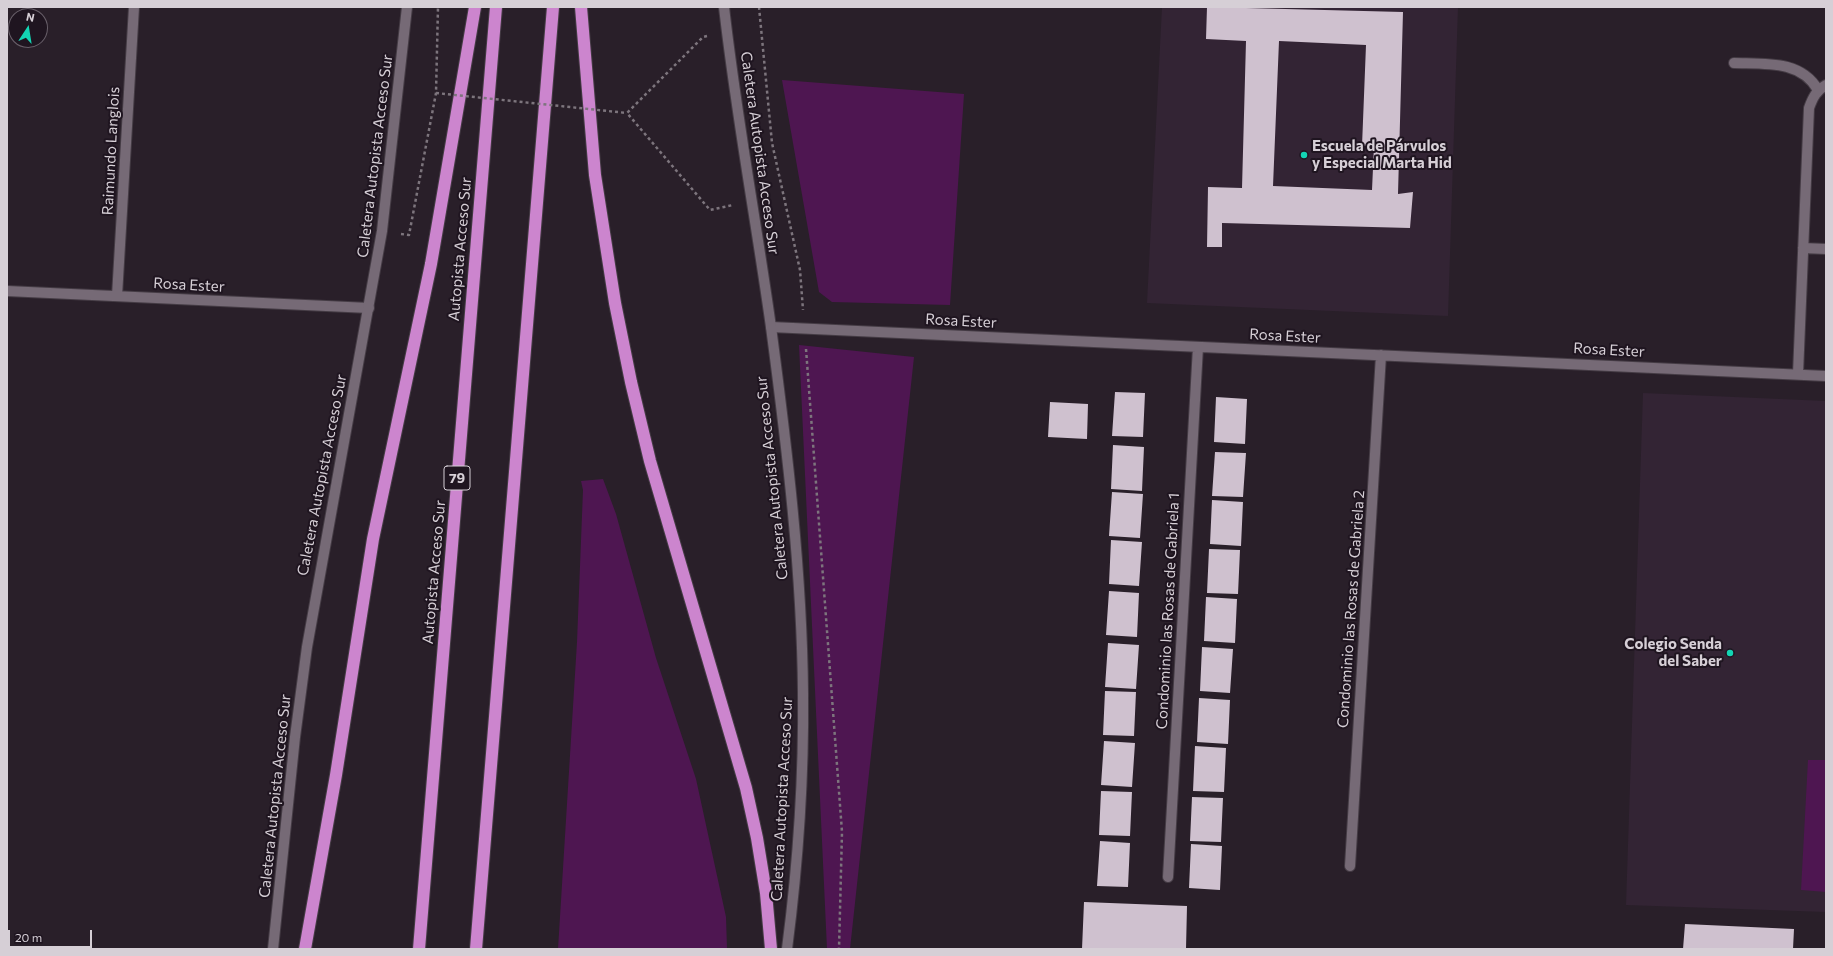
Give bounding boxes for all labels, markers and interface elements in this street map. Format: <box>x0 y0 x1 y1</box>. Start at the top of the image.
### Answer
north arrow <box>8 8 48 48</box>
text: N <box>25 10 36 24</box>
street label: Caletera Autopista Acceso Sur <box>737 50 783 256</box>
street label: Caletera Autopista Acceso Sur <box>354 53 396 259</box>
street label: Raimundo Langlois <box>99 86 123 216</box>
place label: Escuela de Párvulos y Especial Marta Hid <box>1312 137 1452 172</box>
marker: Escuela de Párvulos y Especial Marta Hid <box>1299 150 1309 160</box>
street label: Autopista Acceso Sur <box>445 176 475 322</box>
street label: Rosa Ester <box>153 274 225 296</box>
street label: Rosa Ester <box>925 310 997 332</box>
street label: Rosa Ester <box>1249 325 1321 347</box>
street label: Rosa Ester <box>1573 339 1645 361</box>
street label: Caletera Autopista Acceso Sur <box>294 373 350 577</box>
street label: Caletera Autopista Acceso Sur <box>752 375 792 581</box>
road number: 79 <box>444 466 470 490</box>
street label: Condominio las Rosas de Gabriela 2 <box>1334 489 1368 729</box>
street label: Condominio las Rosas de Gabriela 1 <box>1153 492 1183 730</box>
street label: Autopista Acceso Sur <box>419 499 449 645</box>
place label: Colegio Senda del Saber <box>1624 635 1722 670</box>
marker: Colegio Senda del Saber <box>1725 648 1735 658</box>
street label: Caletera Autopista Acceso Sur <box>255 693 295 899</box>
street label: Caletera Autopista Acceso Sur <box>768 696 796 902</box>
scale bar <box>10 922 94 948</box>
text: 20 m <box>15 930 42 944</box>

